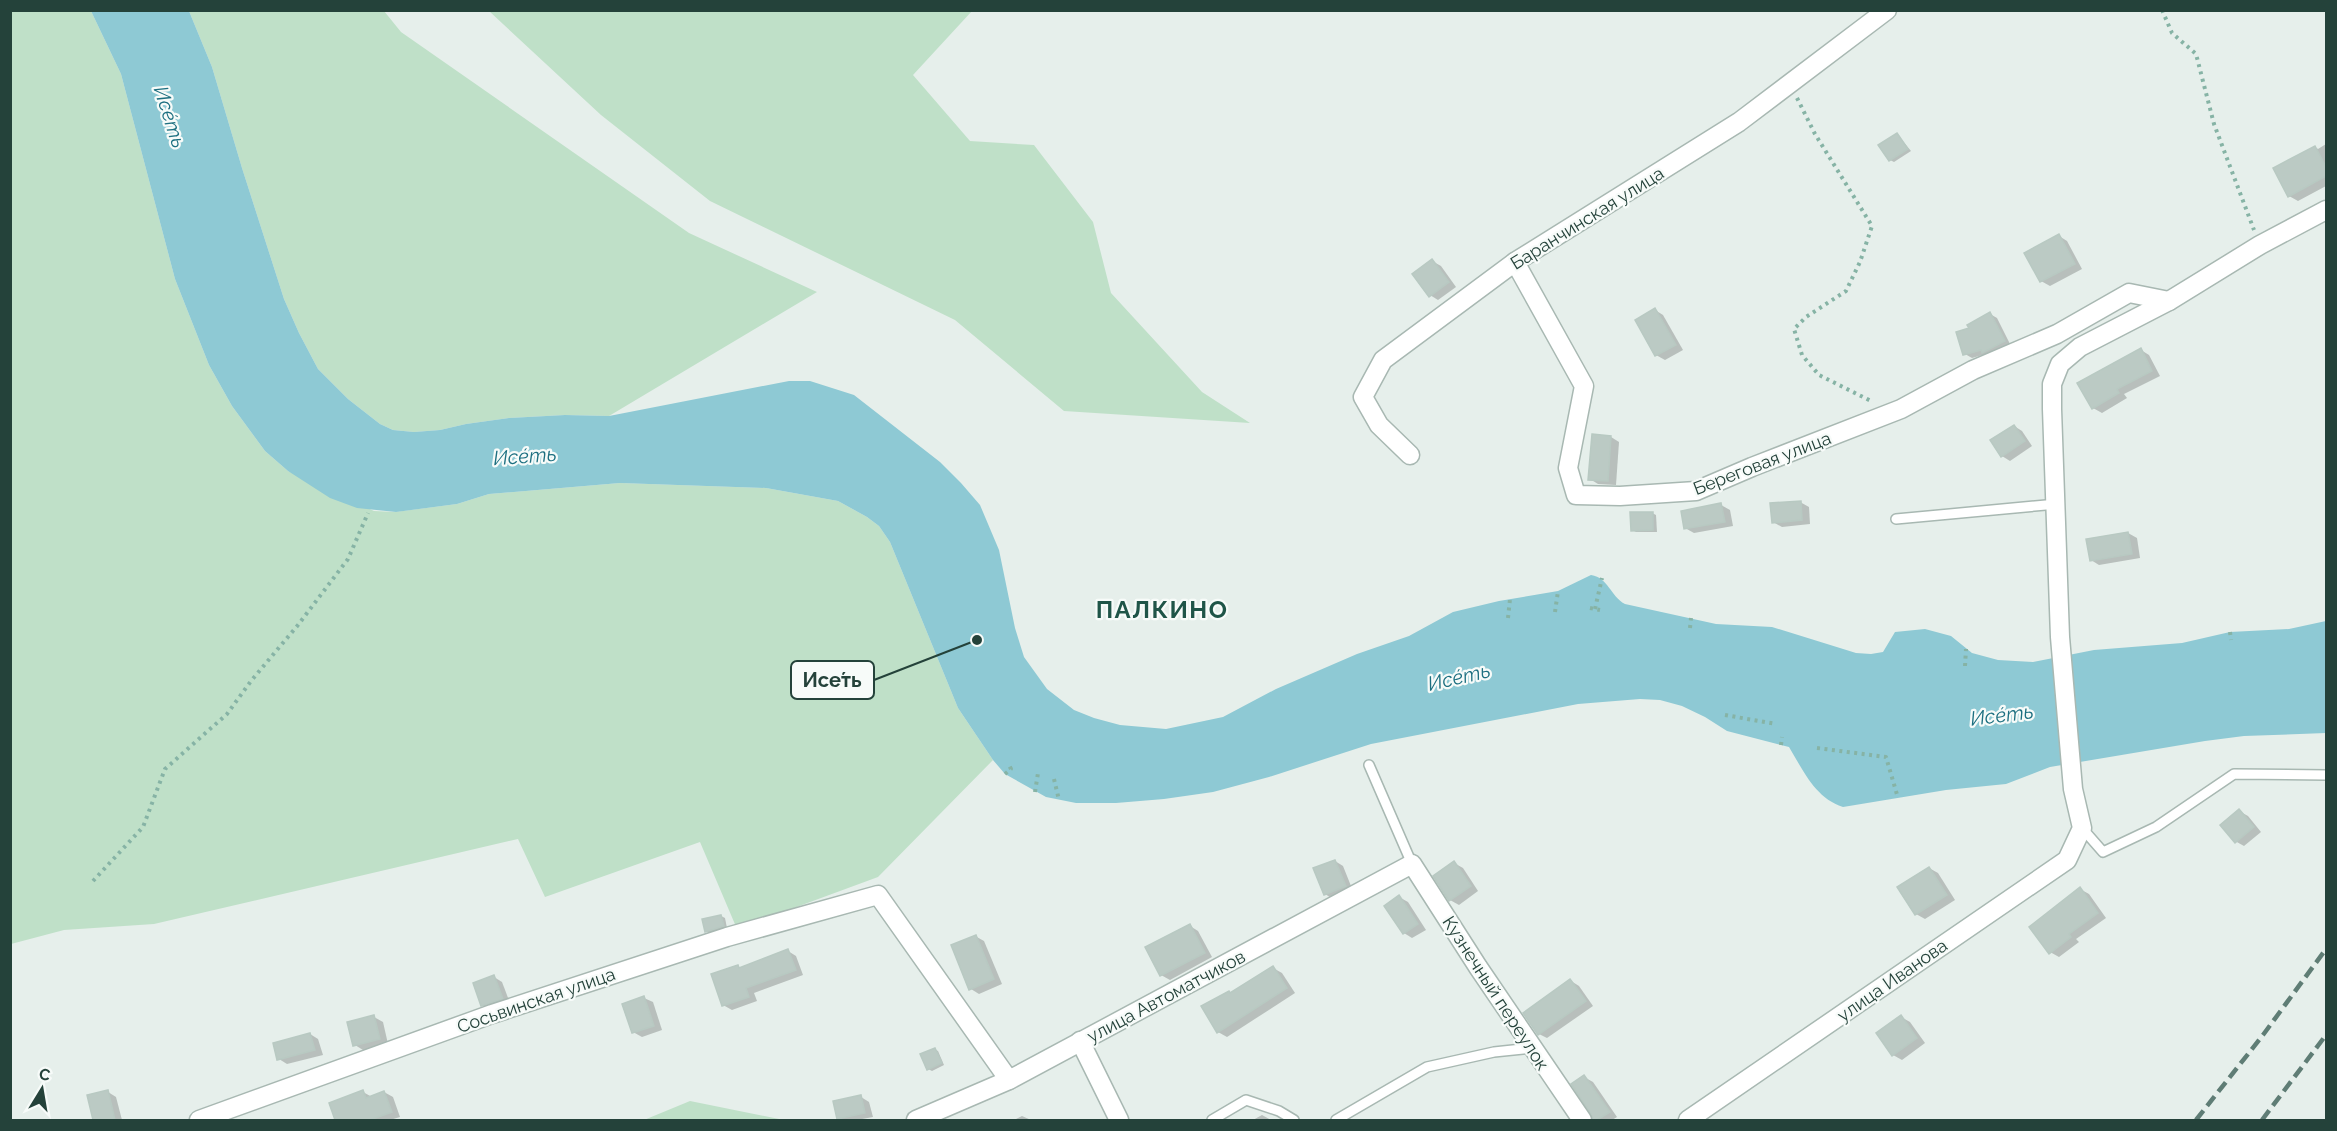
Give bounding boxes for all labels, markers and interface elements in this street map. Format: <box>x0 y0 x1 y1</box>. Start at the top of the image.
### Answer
water label: Исе́ть <box>149 83 191 151</box>
street label: Баранчинская улица <box>1506 162 1668 274</box>
street label: Береговая улица <box>1690 427 1834 499</box>
water label: Исе́ть <box>492 442 558 470</box>
district label: ПАЛКИНО <box>1096 595 1228 624</box>
water label: Исе́ть <box>1425 658 1493 696</box>
callout: Исе́ть <box>791 661 874 699</box>
text: Исе́ть <box>802 668 862 692</box>
water label: Исе́ть <box>1969 699 2035 731</box>
street label: Кузнечный переулок <box>1438 912 1554 1074</box>
street label: улица Иванова <box>1833 934 1951 1026</box>
street label: улица Автоматчиков <box>1083 945 1249 1047</box>
street label: Сосьвинская улица <box>454 963 618 1037</box>
north arrow <box>12 1059 72 1119</box>
text: С <box>38 1064 52 1085</box>

